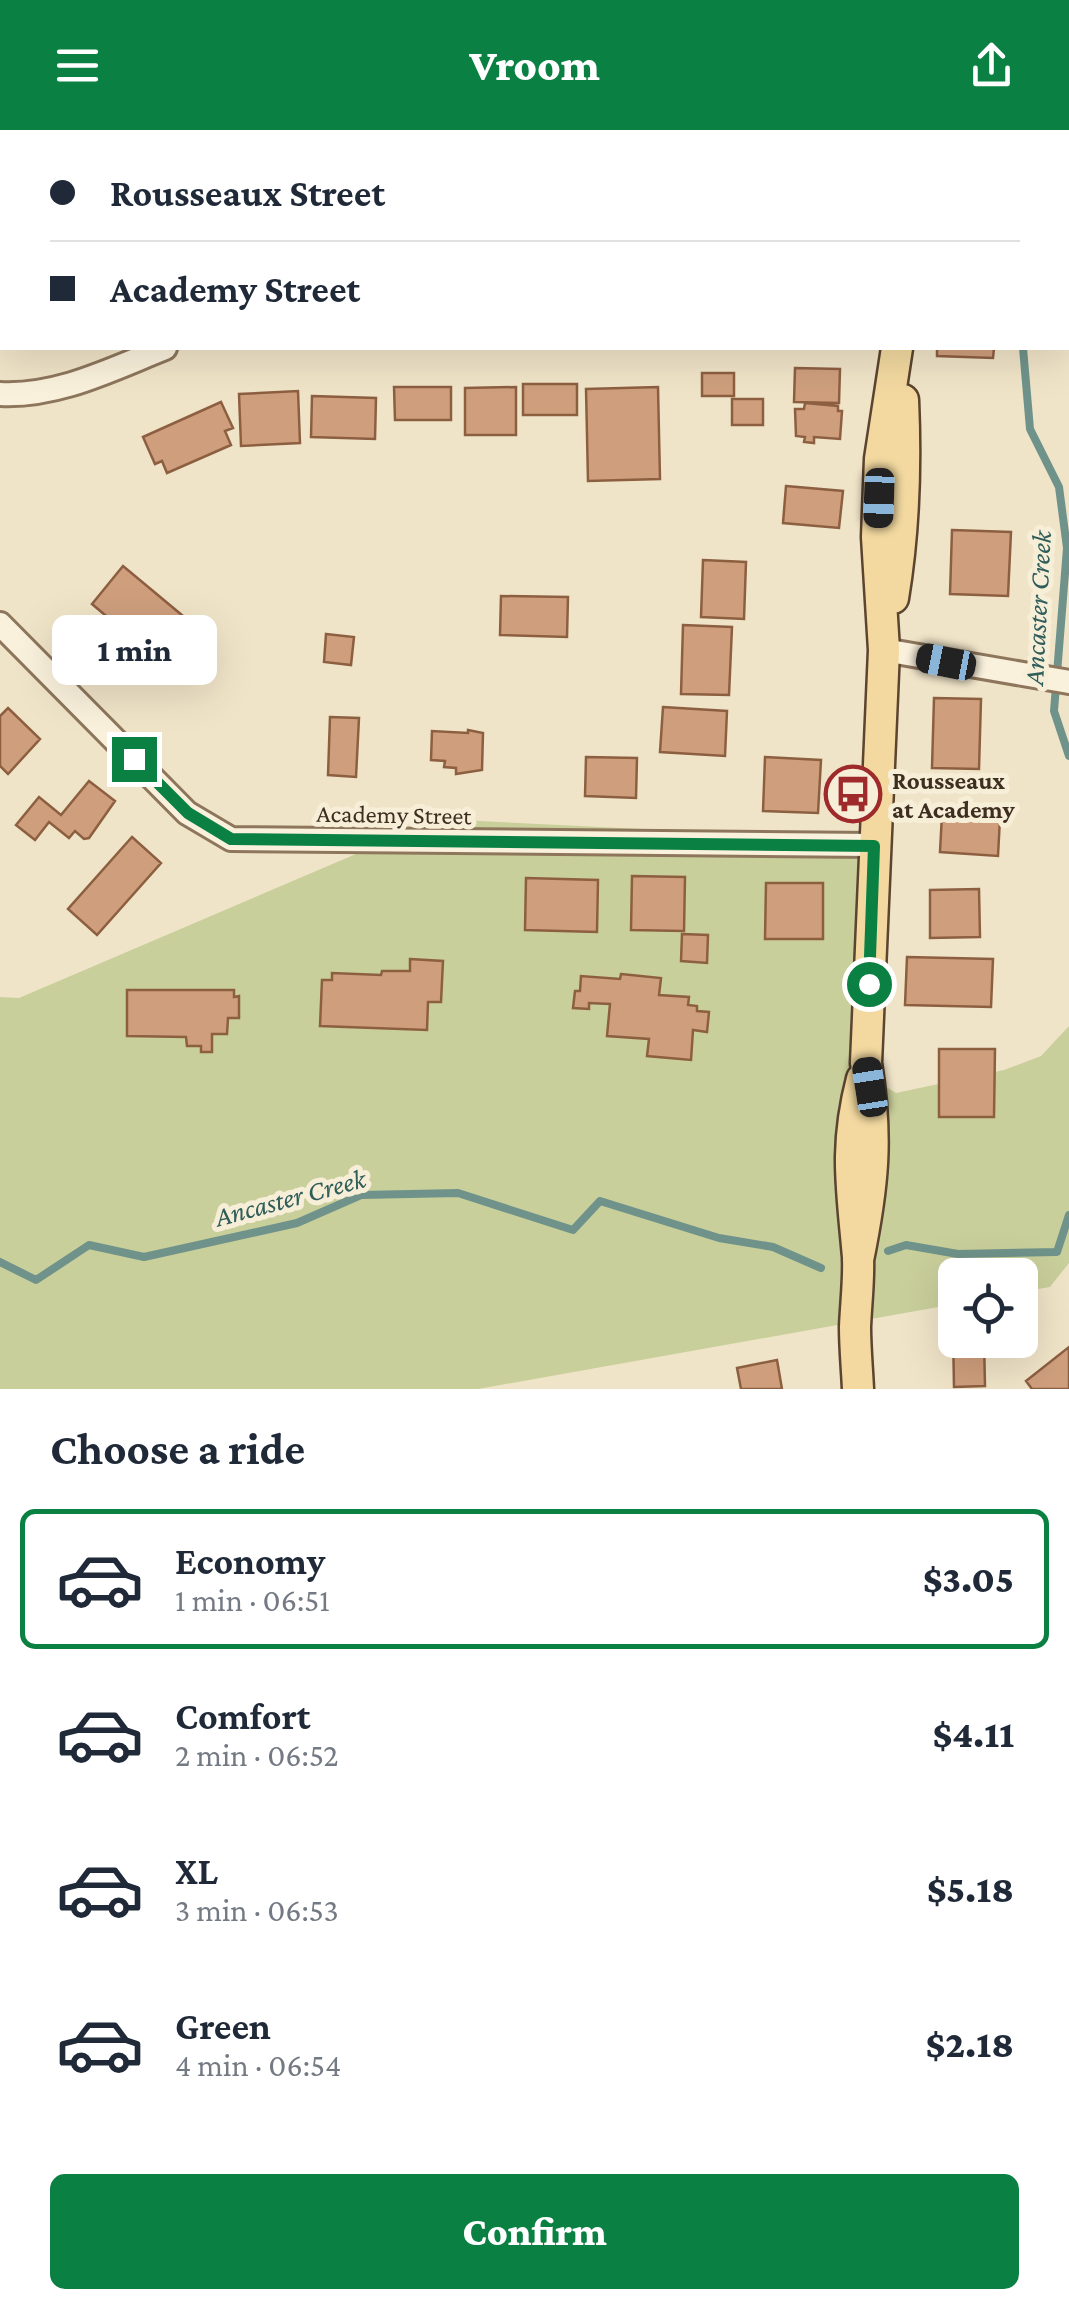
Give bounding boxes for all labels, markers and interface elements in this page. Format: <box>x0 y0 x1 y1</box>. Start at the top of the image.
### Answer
icon: menu <box>50 38 105 93</box>
icon: share <box>964 38 1019 93</box>
text: Vroom <box>469 40 600 90</box>
text: Rousseaux Street <box>110 172 385 214</box>
text: Academy Street <box>110 268 360 310</box>
car <box>863 467 895 529</box>
water label: Ancaster Creek <box>1018 528 1057 688</box>
callout: 1 min <box>52 614 216 684</box>
text: 1 min <box>97 632 172 668</box>
car <box>914 642 978 682</box>
route end <box>112 737 157 782</box>
bus stop icon: Rousseaux at Academy <box>823 764 883 824</box>
place label: Rousseaux at Academy <box>892 767 1016 823</box>
street label: Academy Street <box>316 800 472 830</box>
route start <box>847 962 892 1007</box>
car <box>850 1055 890 1119</box>
water label: Ancaster Creek <box>209 1162 371 1233</box>
map controls <box>938 1258 1038 1358</box>
button: locate <box>938 1258 1038 1358</box>
text: Choose a ride <box>50 1424 305 1474</box>
icon: car <box>55 1534 145 1624</box>
text: Economy <box>175 1540 325 1582</box>
text: $3.05 <box>923 1558 1014 1600</box>
text: 1 min · 06:51 <box>175 1582 330 1618</box>
icon: car <box>55 1689 145 1779</box>
text: Comfort <box>175 1695 311 1737</box>
text: $4.11 <box>933 1713 1014 1755</box>
text: 2 min · 06:52 <box>175 1737 338 1773</box>
icon: car <box>55 1844 145 1934</box>
text: XL <box>175 1850 218 1892</box>
text: $5.18 <box>927 1868 1014 1910</box>
text: 3 min · 06:53 <box>175 1892 339 1928</box>
icon: car <box>55 1999 145 2089</box>
text: Green <box>175 2005 271 2047</box>
text: $2.18 <box>926 2023 1014 2065</box>
text: 4 min · 06:54 <box>175 2047 341 2083</box>
button: Confirm <box>50 2174 1019 2289</box>

